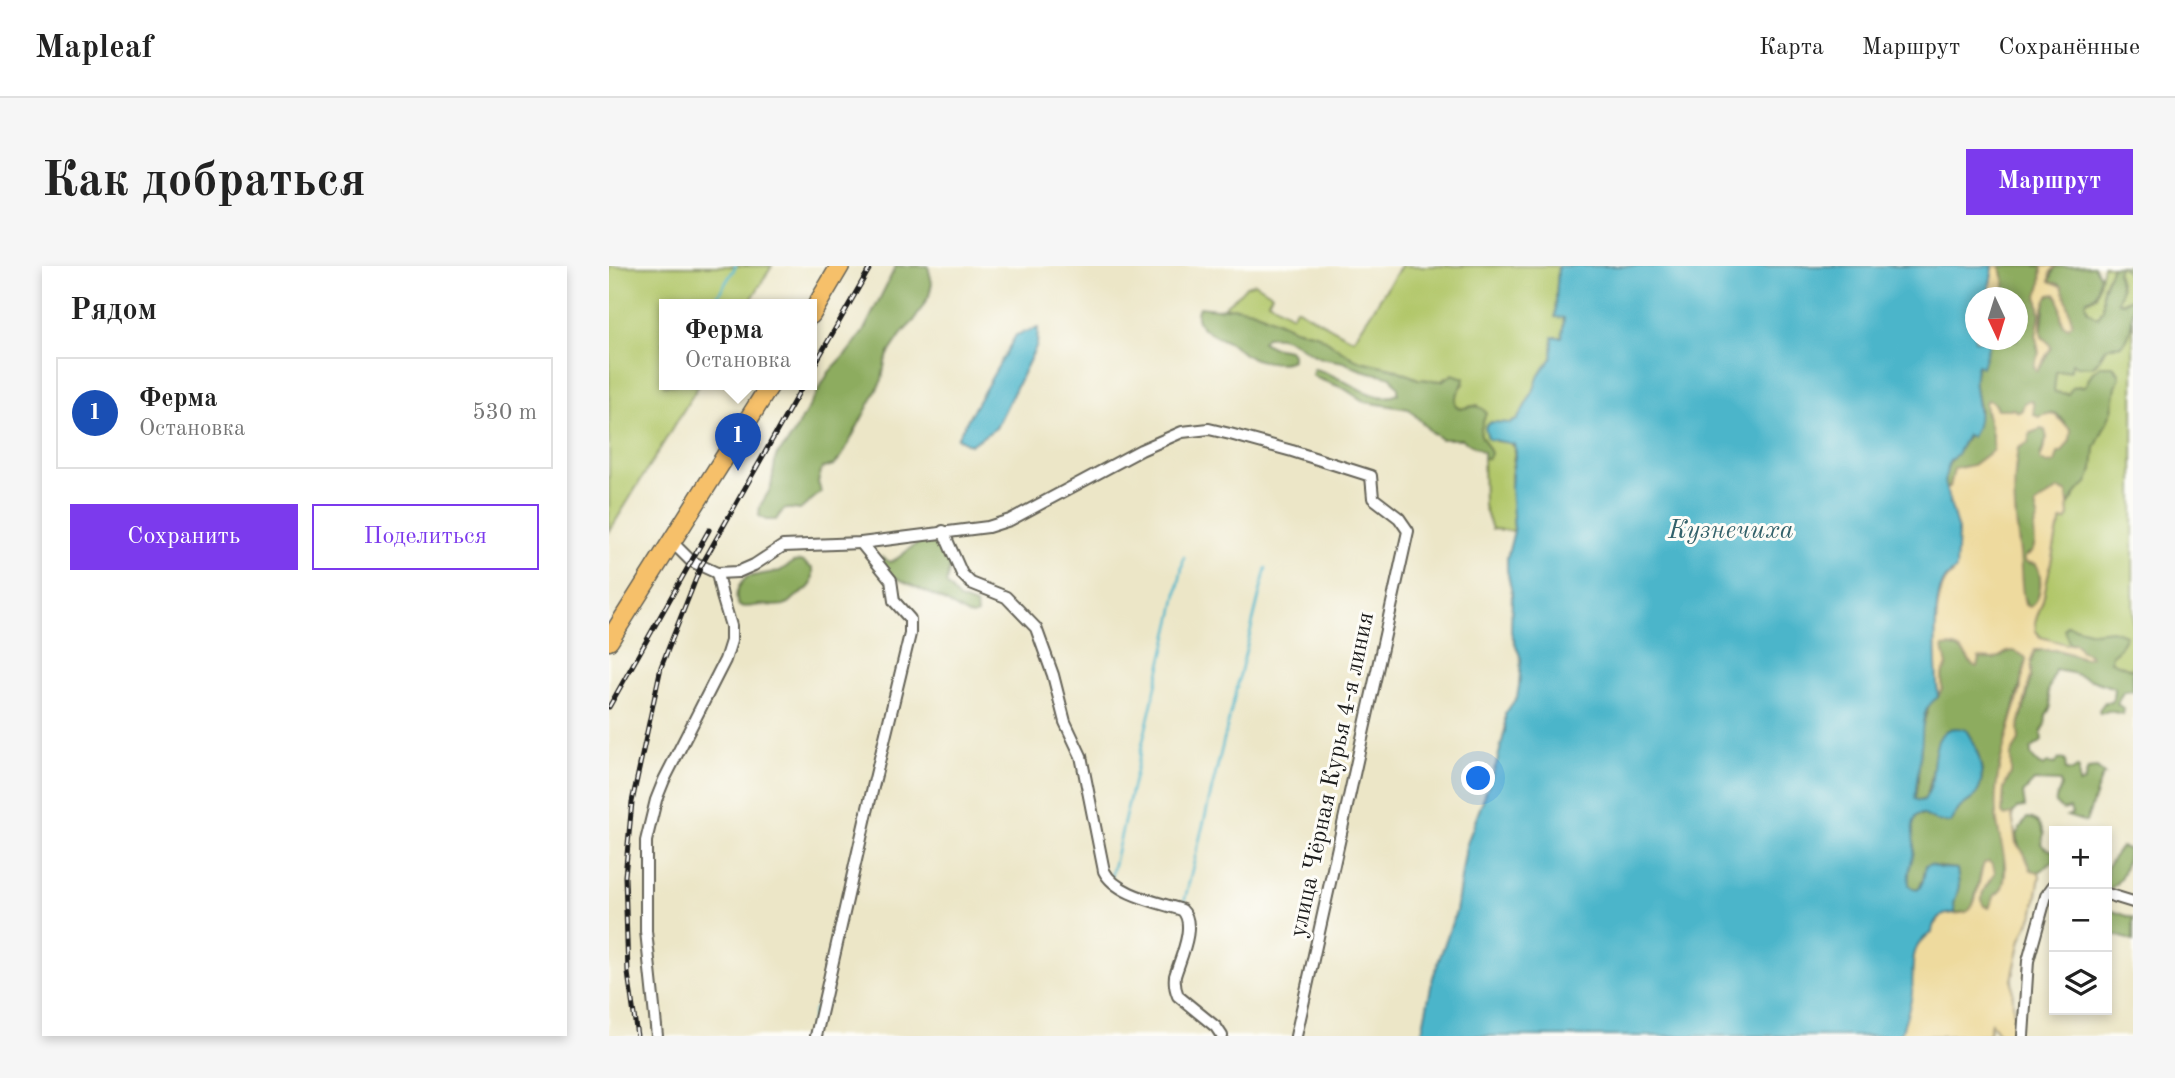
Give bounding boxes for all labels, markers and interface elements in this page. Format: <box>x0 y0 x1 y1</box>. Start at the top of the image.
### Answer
text: Mapleaf <box>35 32 153 65</box>
text: Карта <box>1759 36 1824 60</box>
text: Маршрут <box>1862 36 1960 60</box>
text: Сохранённые <box>1998 36 2140 60</box>
button: Маршрут <box>1966 149 2133 215</box>
text: Как добраться <box>42 158 366 207</box>
north arrow <box>1965 287 2028 350</box>
text: Рядом <box>70 296 157 326</box>
popup <box>659 299 817 390</box>
text: Ферма <box>685 318 763 344</box>
text: Остановка <box>685 349 791 372</box>
text: Ферма <box>139 386 217 412</box>
text: 1 <box>88 401 102 424</box>
text: 530 m <box>472 401 537 424</box>
pin: 1 <box>715 413 761 471</box>
text: Остановка <box>139 417 245 440</box>
button: Сохранить <box>70 504 298 570</box>
button: Поделиться <box>312 504 539 570</box>
water label: Кузнечиха <box>1667 518 1794 544</box>
street label: улица Чёрная Курья 4-я линия <box>1287 610 1379 940</box>
your location <box>1461 761 1495 795</box>
map controls <box>2049 826 2112 1015</box>
button: + <box>2049 826 2112 889</box>
button: − <box>2049 889 2112 952</box>
button: layers <box>2049 952 2112 1015</box>

